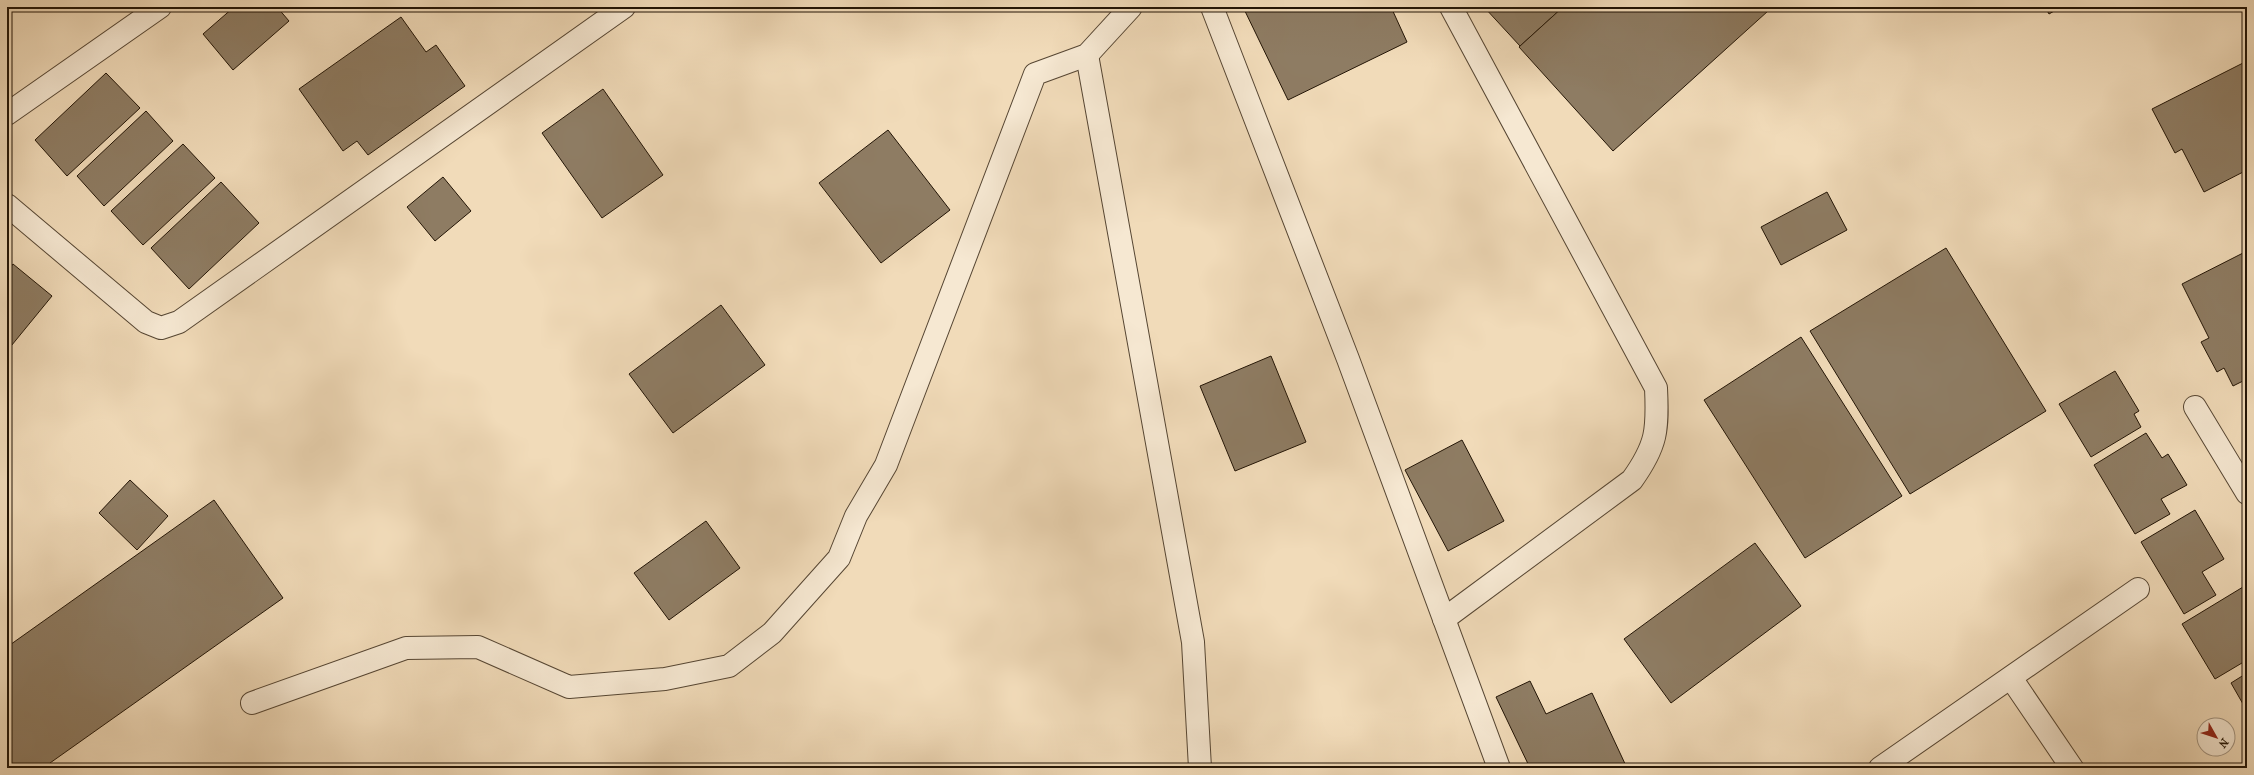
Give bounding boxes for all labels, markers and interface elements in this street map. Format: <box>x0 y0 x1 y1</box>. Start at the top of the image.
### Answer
north arrow <box>2196 717 2236 757</box>
text: N <box>2215 736 2231 751</box>

